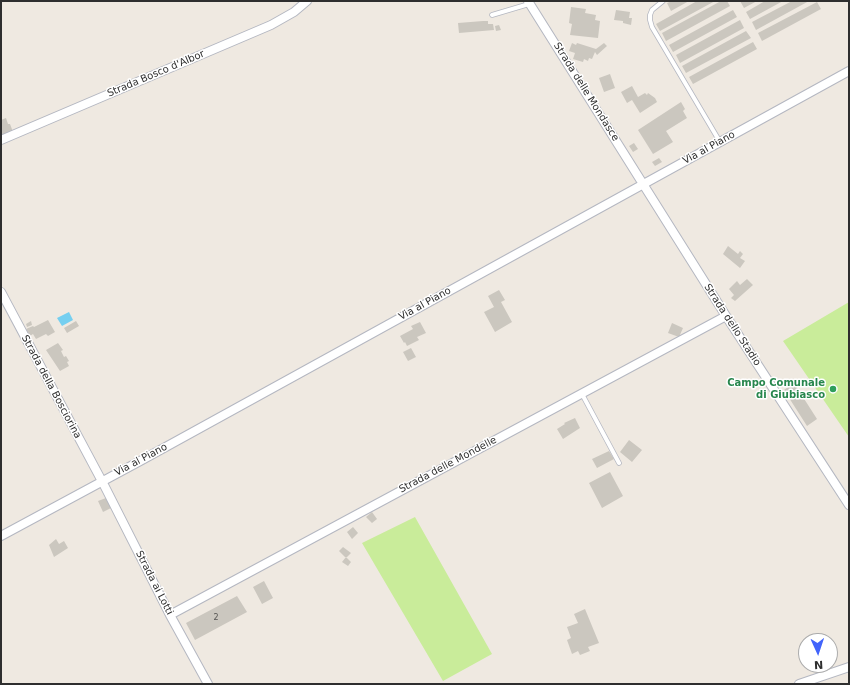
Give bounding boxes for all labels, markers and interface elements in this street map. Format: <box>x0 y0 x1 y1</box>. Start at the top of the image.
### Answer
street label: Strada delle Mondasce <box>551 40 621 144</box>
street label: Strada Bosco d'Albor <box>106 48 206 100</box>
street label: Via al Piano <box>681 129 737 167</box>
street label: Strada dello Stadio <box>701 282 763 368</box>
street label: Via al Piano <box>397 285 453 323</box>
street label: Strada della Bosciorina <box>19 333 83 441</box>
place label: Campo Comunale di Giubiasco <box>727 377 825 400</box>
marker: Campo Comunale di Giubiasco <box>828 384 838 394</box>
street label: Strada delle Mondelle <box>397 434 499 496</box>
street label: Via al Piano <box>113 441 169 479</box>
street label: Strada ai Lotti <box>133 549 175 617</box>
house number: 2 <box>213 613 219 623</box>
north arrow <box>798 633 838 673</box>
text: N <box>814 658 824 671</box>

